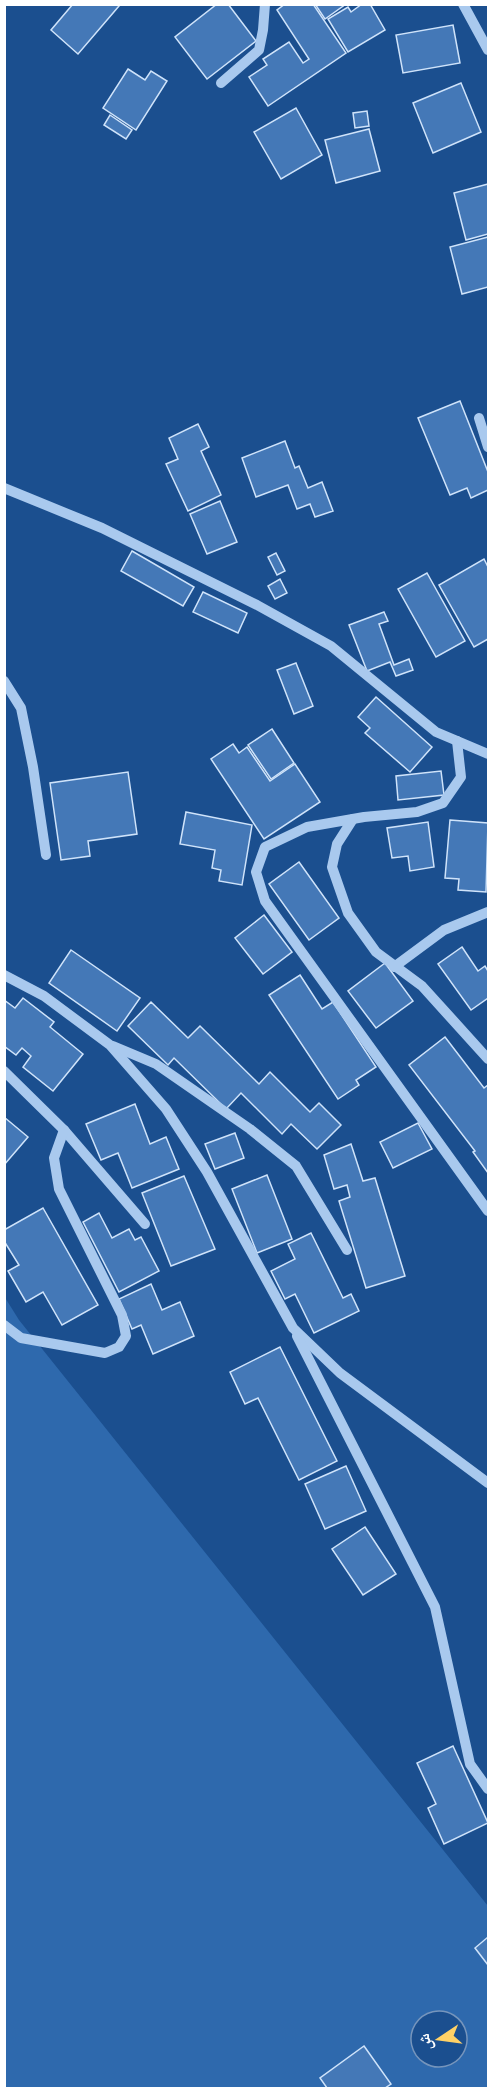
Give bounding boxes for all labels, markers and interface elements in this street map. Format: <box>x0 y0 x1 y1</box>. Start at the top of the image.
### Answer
north arrow <box>409 2009 469 2069</box>
text: ش <box>412 2032 437 2053</box>

